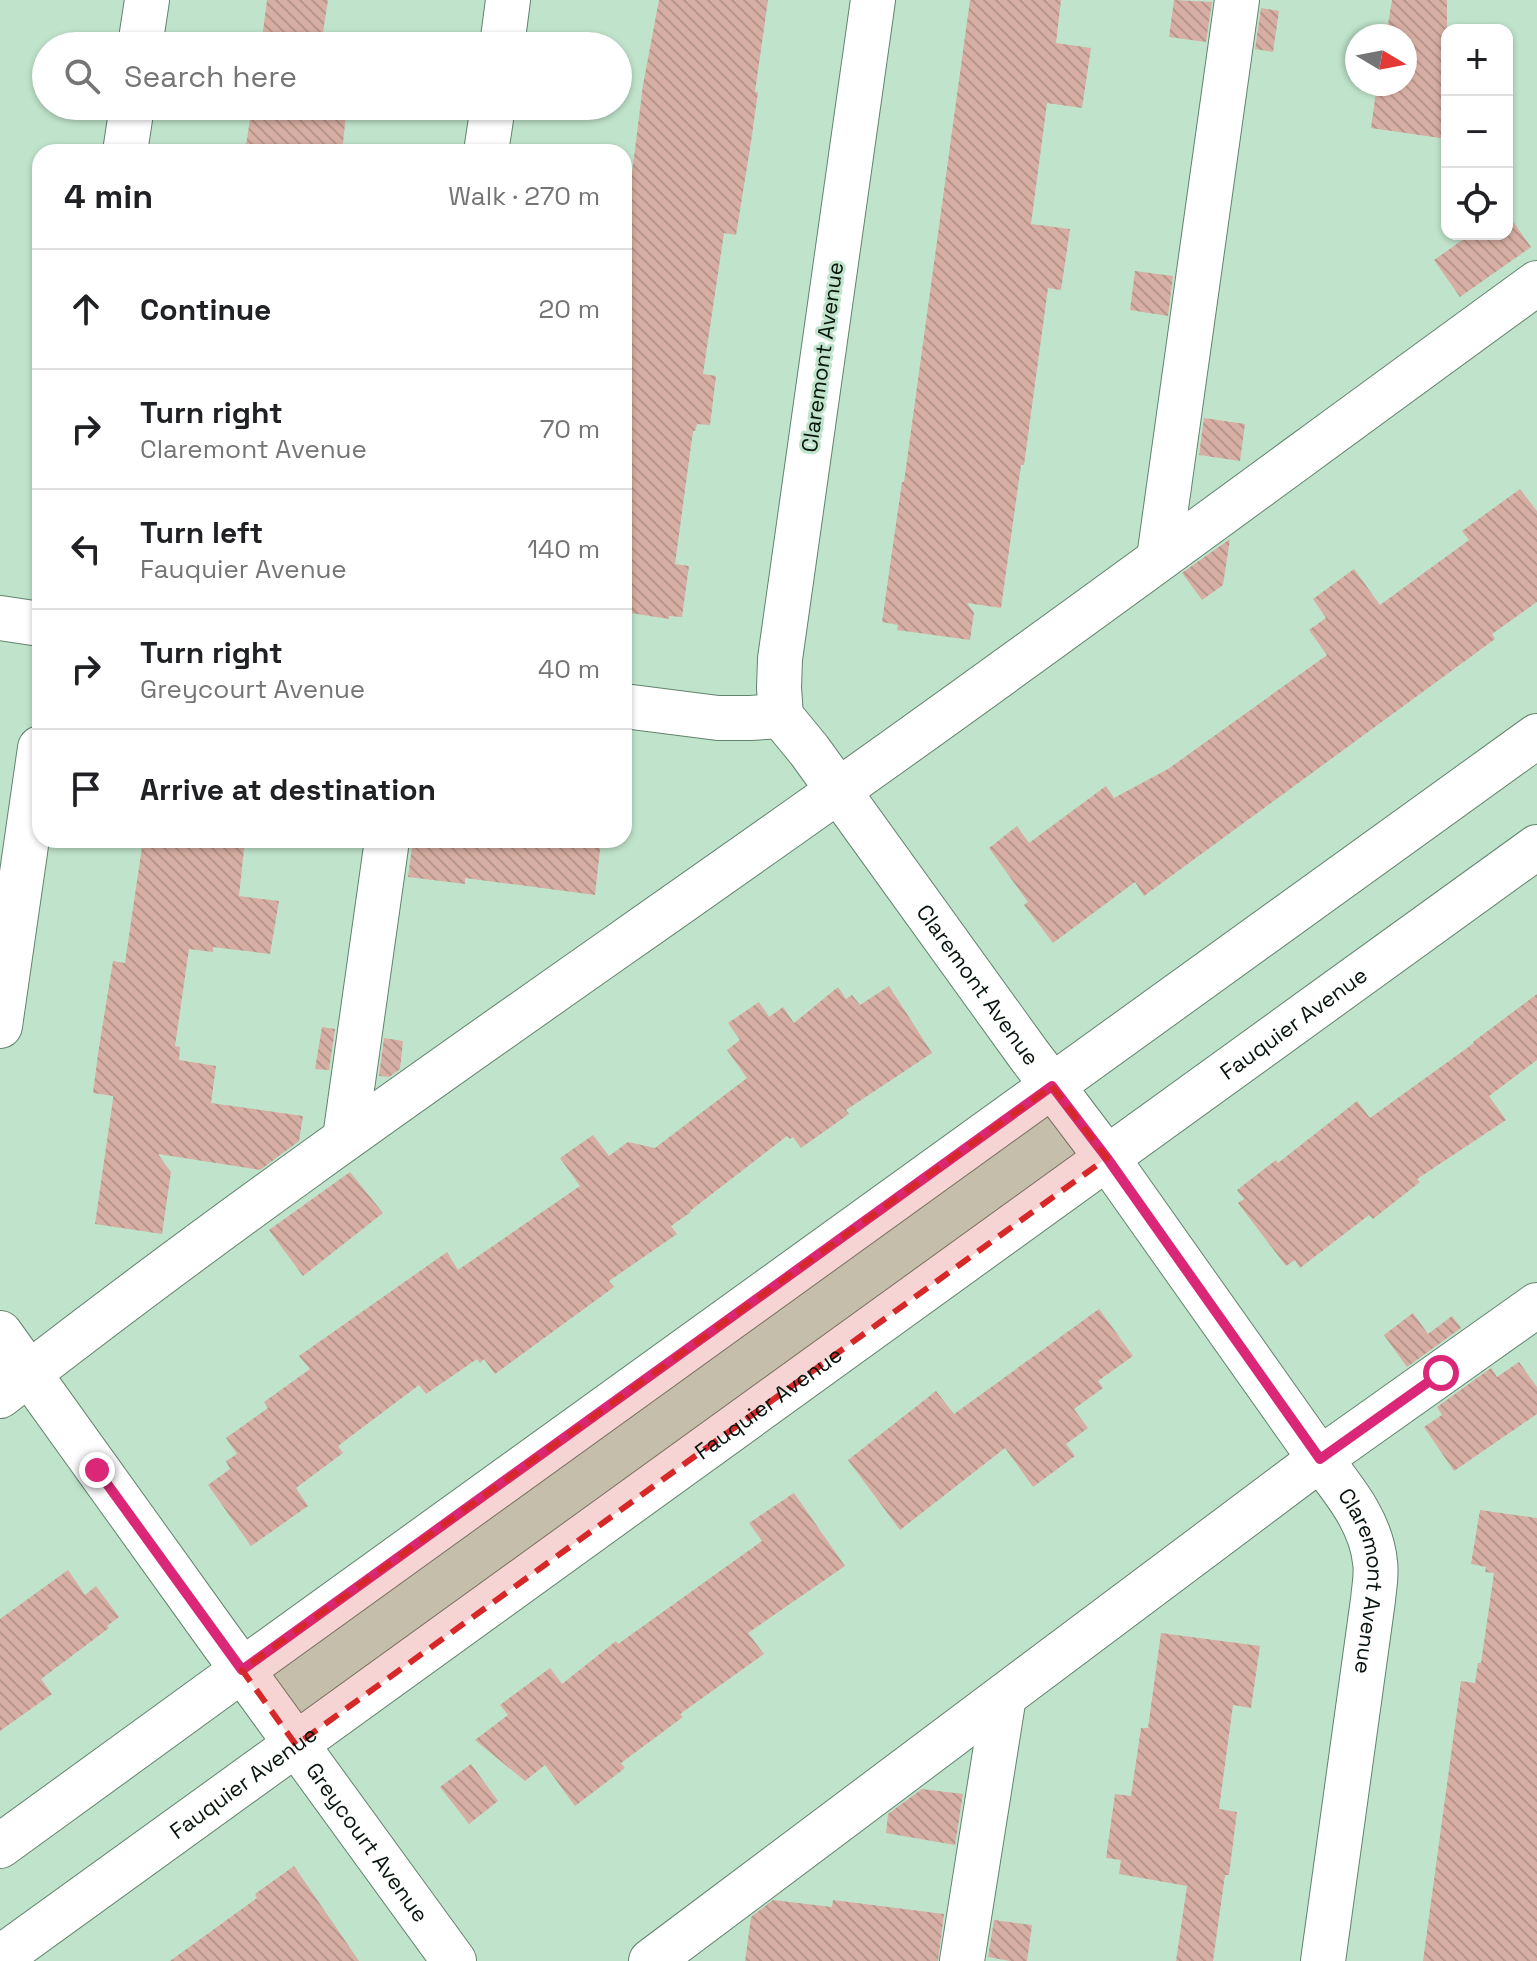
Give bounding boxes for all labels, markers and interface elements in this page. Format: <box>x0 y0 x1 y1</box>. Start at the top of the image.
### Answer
north arrow <box>1345 24 1417 96</box>
map controls <box>1441 24 1513 240</box>
button: + <box>1441 24 1513 96</box>
search box <box>32 32 632 120</box>
icon: search <box>60 54 104 98</box>
text: Search here <box>124 57 297 96</box>
button: − <box>1441 96 1513 168</box>
button: locate <box>1441 168 1513 240</box>
text: 4 min <box>64 175 153 218</box>
text: Walk · 270 m <box>448 179 600 213</box>
street label: Claremont Avenue <box>795 260 849 454</box>
icon: ahead <box>64 287 108 331</box>
text: Continue <box>140 290 271 329</box>
text: 20 m <box>539 292 600 326</box>
text: Turn right <box>140 393 283 432</box>
icon: right <box>64 407 108 451</box>
text: 70 m <box>540 412 600 446</box>
text: Claremont Avenue <box>140 432 367 466</box>
text: Turn left <box>140 513 263 552</box>
icon: left <box>64 527 108 571</box>
text: 140 m <box>527 532 600 566</box>
text: Fauquier Avenue <box>140 552 347 586</box>
text: Turn right <box>140 633 283 672</box>
icon: right <box>64 647 108 691</box>
text: 40 m <box>538 652 600 686</box>
text: Greycourt Avenue <box>140 672 365 706</box>
icon: arrive <box>64 767 108 811</box>
text: Arrive at destination <box>140 770 436 809</box>
street label: Claremont Avenue <box>911 899 1046 1071</box>
street label: Fauquier Avenue <box>1214 960 1373 1086</box>
street label: Fauquier Avenue <box>689 1340 847 1465</box>
route start <box>1423 1355 1459 1391</box>
route end <box>79 1452 115 1488</box>
street label: Claremont Avenue <box>1332 1482 1390 1676</box>
street label: Fauquier Avenue <box>164 1720 322 1845</box>
street label: Greycourt Avenue <box>300 1757 435 1928</box>

